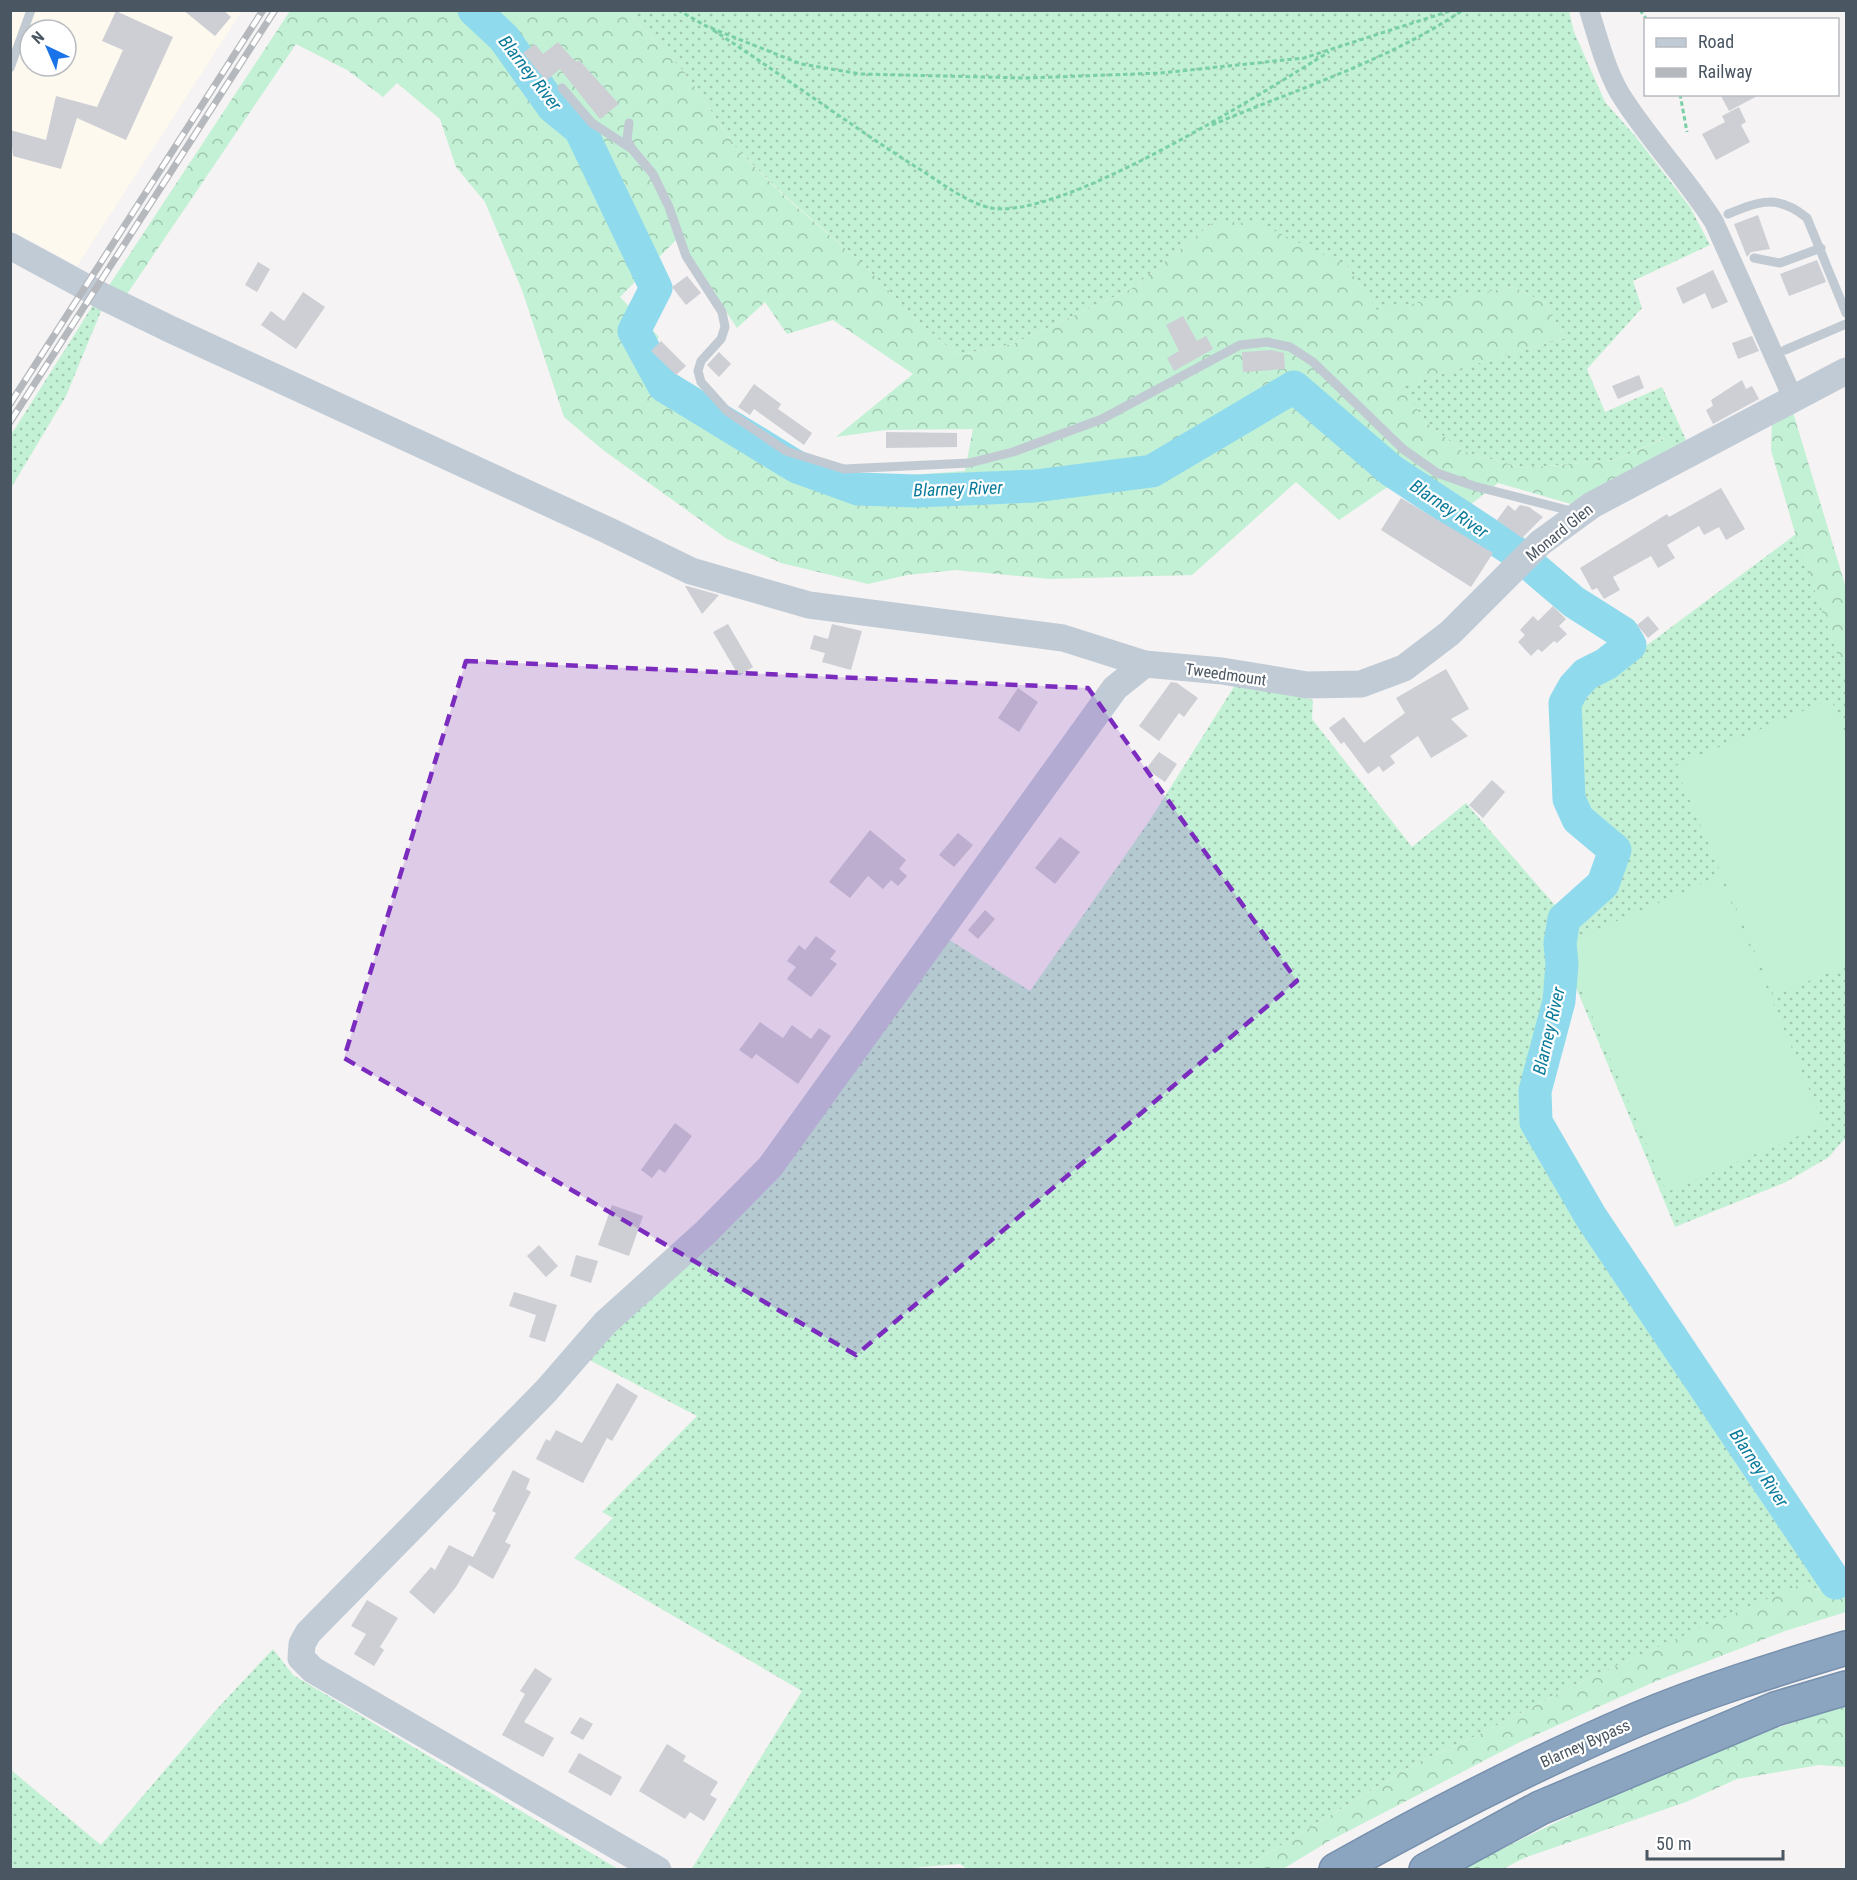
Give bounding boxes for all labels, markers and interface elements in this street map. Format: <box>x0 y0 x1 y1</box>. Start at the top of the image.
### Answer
north arrow <box>18 18 78 78</box>
legend <box>1644 18 1839 96</box>
text: N <box>28 27 48 48</box>
water label: Blarney River <box>495 31 567 115</box>
text: Road <box>1698 31 1734 52</box>
text: Railway <box>1698 61 1753 82</box>
water label: Blarney River <box>1406 475 1493 543</box>
water label: Blarney River <box>913 476 1004 501</box>
street label: Monard Glen <box>1522 500 1596 565</box>
street label: Tweedmount <box>1184 659 1268 690</box>
water label: Blarney River <box>1528 984 1569 1077</box>
water label: Blarney River <box>1726 1425 1793 1511</box>
street label: Blarney Bypass <box>1537 1715 1633 1772</box>
scale bar <box>1647 1823 1784 1861</box>
text: 50 m <box>1656 1833 1691 1854</box>

